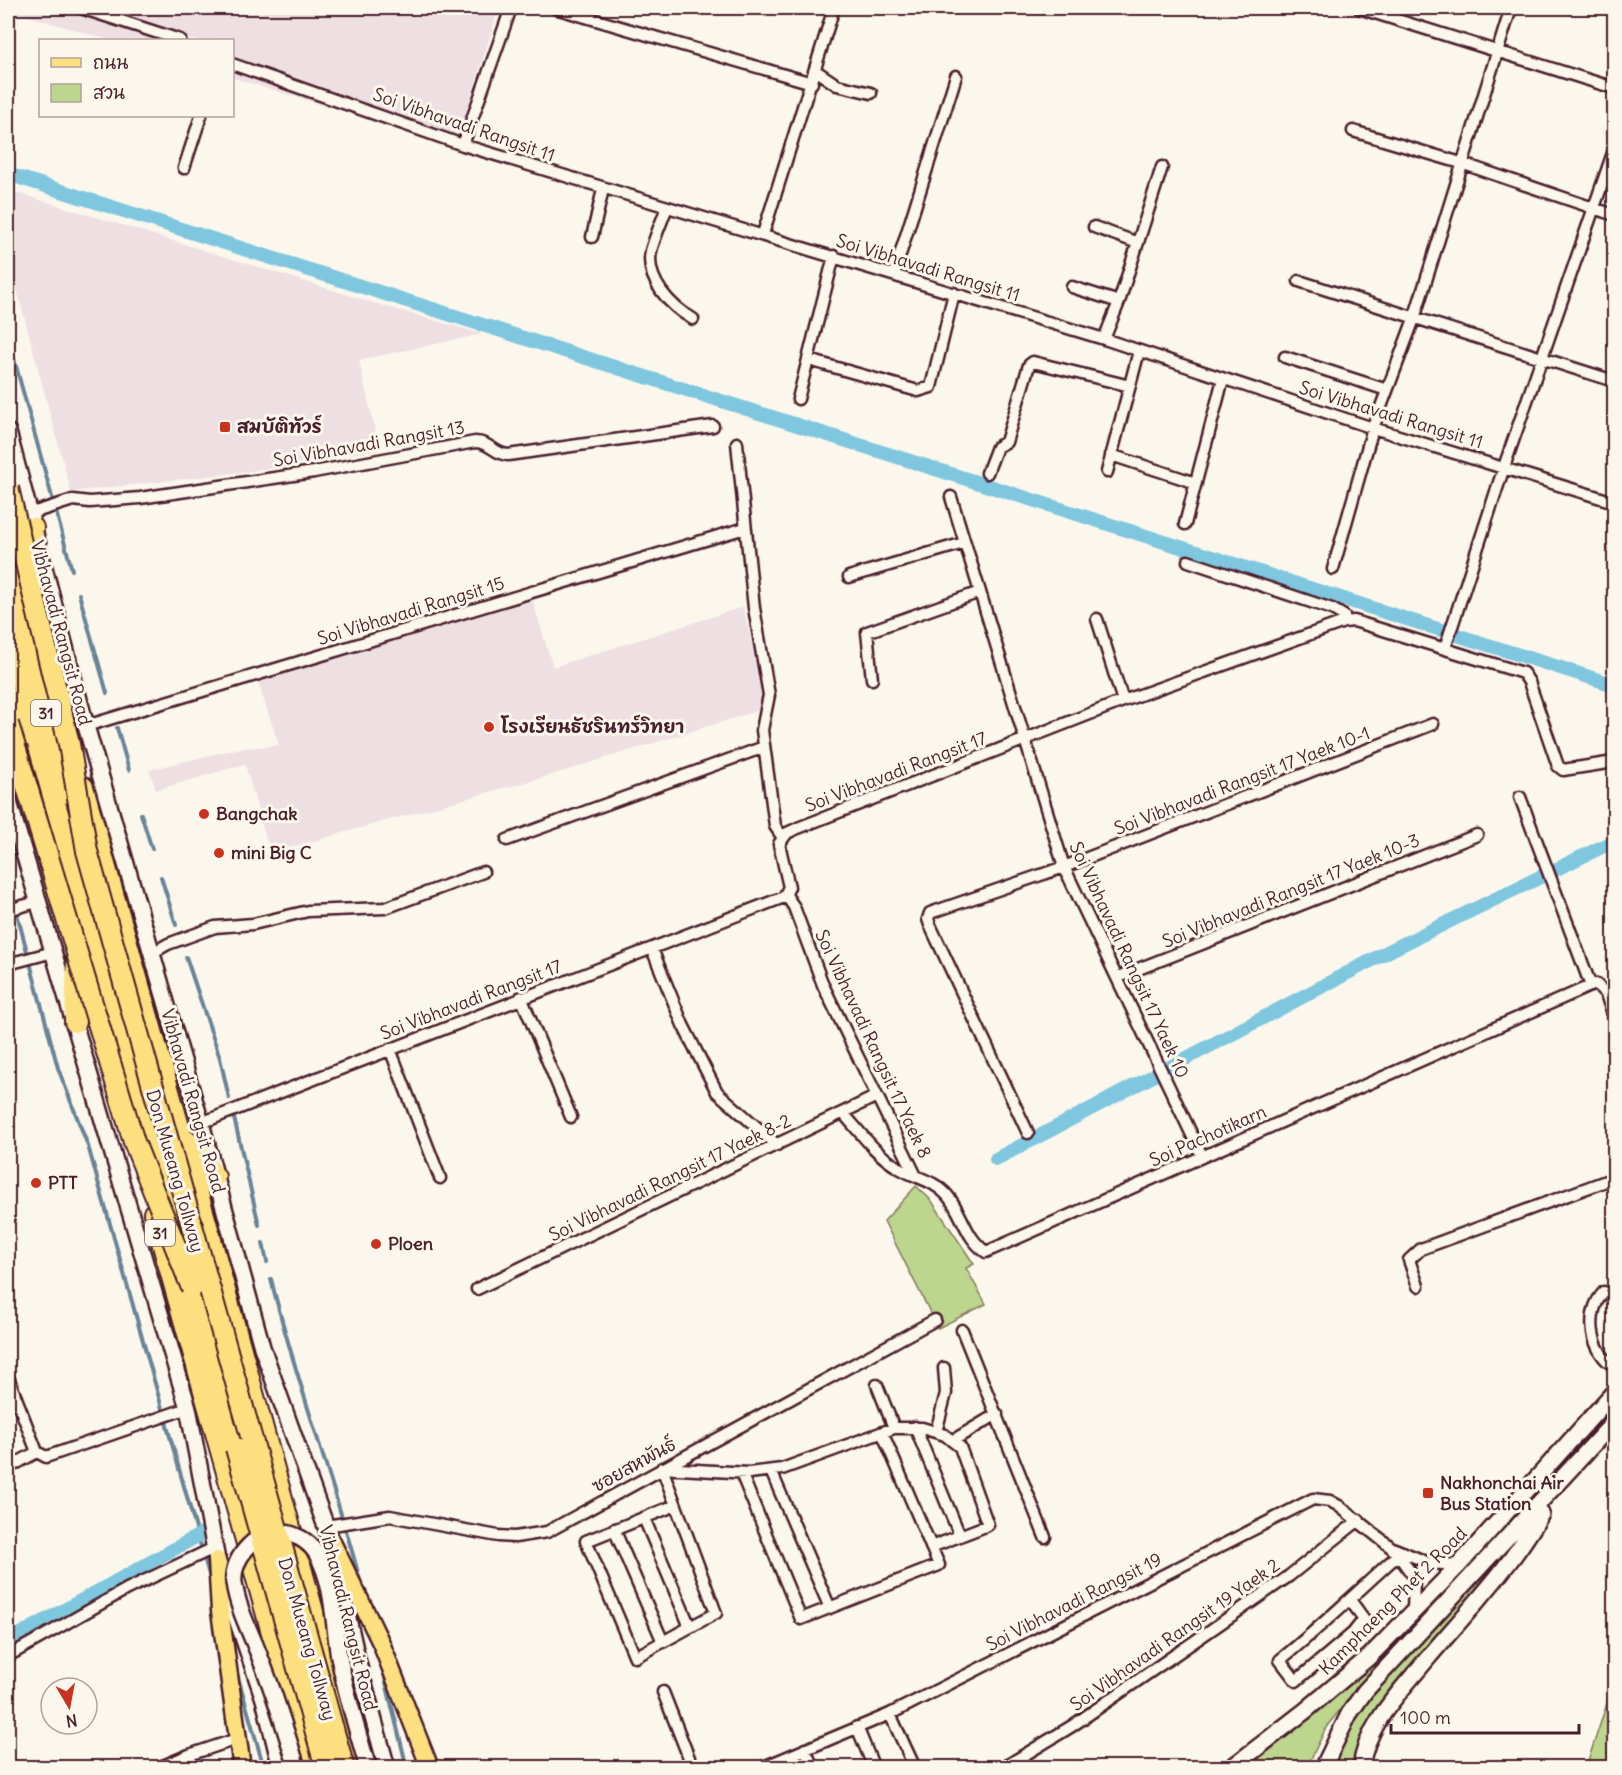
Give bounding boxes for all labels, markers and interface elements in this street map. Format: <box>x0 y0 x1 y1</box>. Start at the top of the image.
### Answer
legend <box>39 39 234 117</box>
text: ถนน <box>93 51 128 74</box>
text: สวน <box>93 81 125 104</box>
street label: Soi Vibhavadi Rangsit 11 <box>370 83 558 167</box>
street label: Soi Vibhavadi Rangsit 11 <box>833 229 1023 306</box>
street label: Soi Vibhavadi Rangsit 11 <box>1296 376 1486 453</box>
place label: สมบัติทัวร์ <box>237 414 322 438</box>
street label: Soi Vibhavadi Rangsit 13 <box>271 415 466 472</box>
marker: สมบัติทัวร์ <box>218 420 232 434</box>
street label: Vibhavadi Rangsit Road <box>26 538 97 728</box>
street label: Soi Vibhavadi Rangsit 15 <box>315 571 507 650</box>
road number: 31 <box>31 700 61 726</box>
place label: โรงเรียนธัชรินทร์วิทยา <box>500 714 684 738</box>
marker: โรงเรียนธัชรินทร์วิทยา <box>482 720 496 734</box>
street label: Soi Vibhavadi Rangsit 17 Yaek 10-1 <box>1111 721 1373 840</box>
street label: Soi Vibhavadi Rangsit 17 <box>802 726 990 817</box>
place label: Bangchak <box>216 802 298 825</box>
marker: Bangchak <box>197 807 211 821</box>
street label: Soi Vibhavadi Rangsit 17 Yaek 10-3 <box>1159 828 1423 953</box>
street label: Soi Vibhavadi Rangsit 17 Yaek 10 <box>1064 838 1194 1082</box>
place label: mini Big C <box>231 841 312 864</box>
marker: mini Big C <box>212 846 226 860</box>
street label: Soi Vibhavadi Rangsit 17 Yaek 8 <box>810 926 937 1162</box>
street label: Soi Vibhavadi Rangsit 17 <box>377 954 565 1045</box>
street label: Vibhavadi Rangsit Road <box>156 1006 231 1196</box>
street label: Don Mueang Tollway <box>141 1087 210 1255</box>
street label: Soi Pachotikarn <box>1146 1099 1270 1172</box>
street label: Soi Vibhavadi Rangsit 17 Yaek 8-2 <box>545 1109 795 1246</box>
place label: PTT <box>48 1171 78 1194</box>
marker: PTT <box>29 1176 43 1190</box>
road number: 31 <box>145 1220 175 1246</box>
place label: Ploen <box>388 1232 434 1255</box>
marker: Ploen <box>369 1237 383 1251</box>
street label: ซอยสหพันธ์ <box>587 1431 680 1497</box>
place label: Nakhonchai Air Bus Station <box>1440 1471 1564 1515</box>
marker: Nakhonchai Air Bus Station <box>1421 1486 1435 1500</box>
street label: Kamphaeng Phet 2 Road <box>1314 1522 1472 1679</box>
street label: Vibhavadi Rangsit Road <box>314 1523 383 1713</box>
street label: Soi Vibhavadi Rangsit 19 <box>982 1547 1166 1656</box>
street label: Soi Vibhavadi Rangsit 19 Yaek 2 <box>1066 1553 1284 1716</box>
street label: Don Mueang Tollway <box>273 1555 342 1723</box>
north arrow <box>39 1676 99 1736</box>
scale bar <box>1391 1697 1578 1735</box>
text: 100 m <box>1400 1706 1451 1729</box>
text: N <box>64 1710 79 1732</box>

